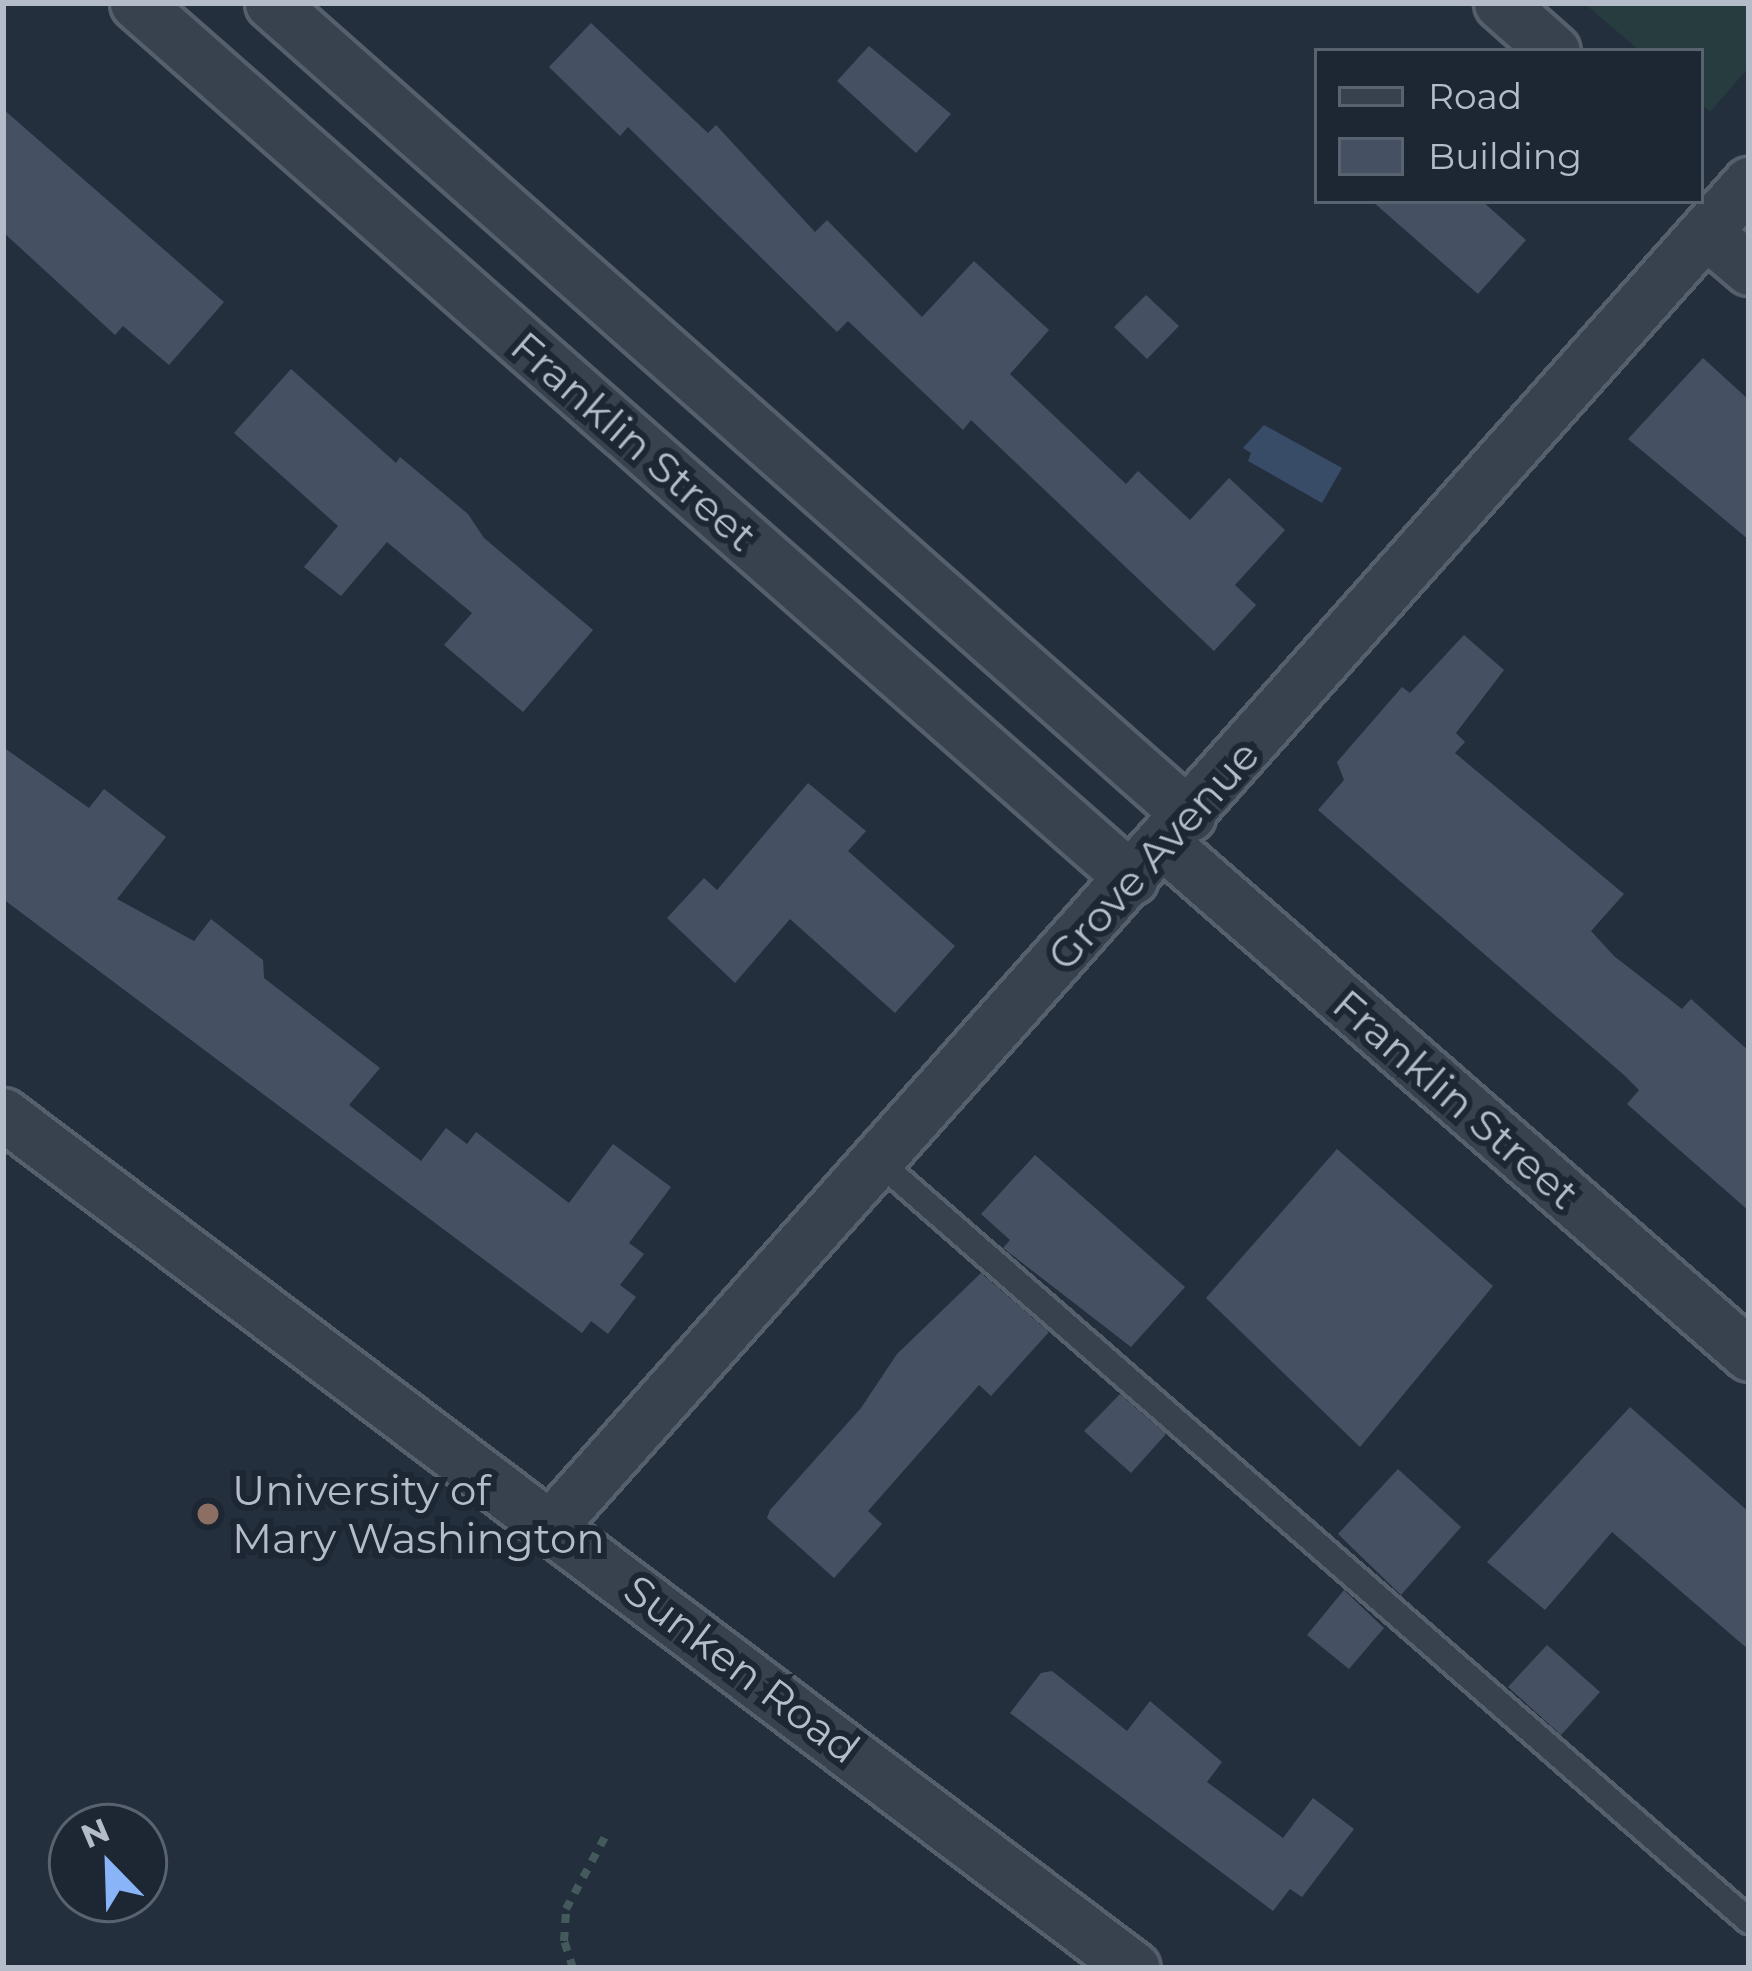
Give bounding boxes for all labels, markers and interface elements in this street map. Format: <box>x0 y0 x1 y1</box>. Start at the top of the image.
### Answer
legend <box>1314 48 1704 204</box>
text: Road <box>1428 74 1522 118</box>
text: Building <box>1428 134 1582 178</box>
street label: Franklin Street <box>501 321 767 561</box>
street label: Grove Avenue <box>1037 730 1269 980</box>
street label: Franklin Street <box>1323 979 1589 1219</box>
place label: University of Mary Washington <box>232 1465 605 1564</box>
marker: University of Mary Washington <box>195 1501 221 1527</box>
street label: Sunken Road <box>615 1564 869 1774</box>
north arrow <box>48 1803 168 1923</box>
text: N <box>75 1809 115 1856</box>

